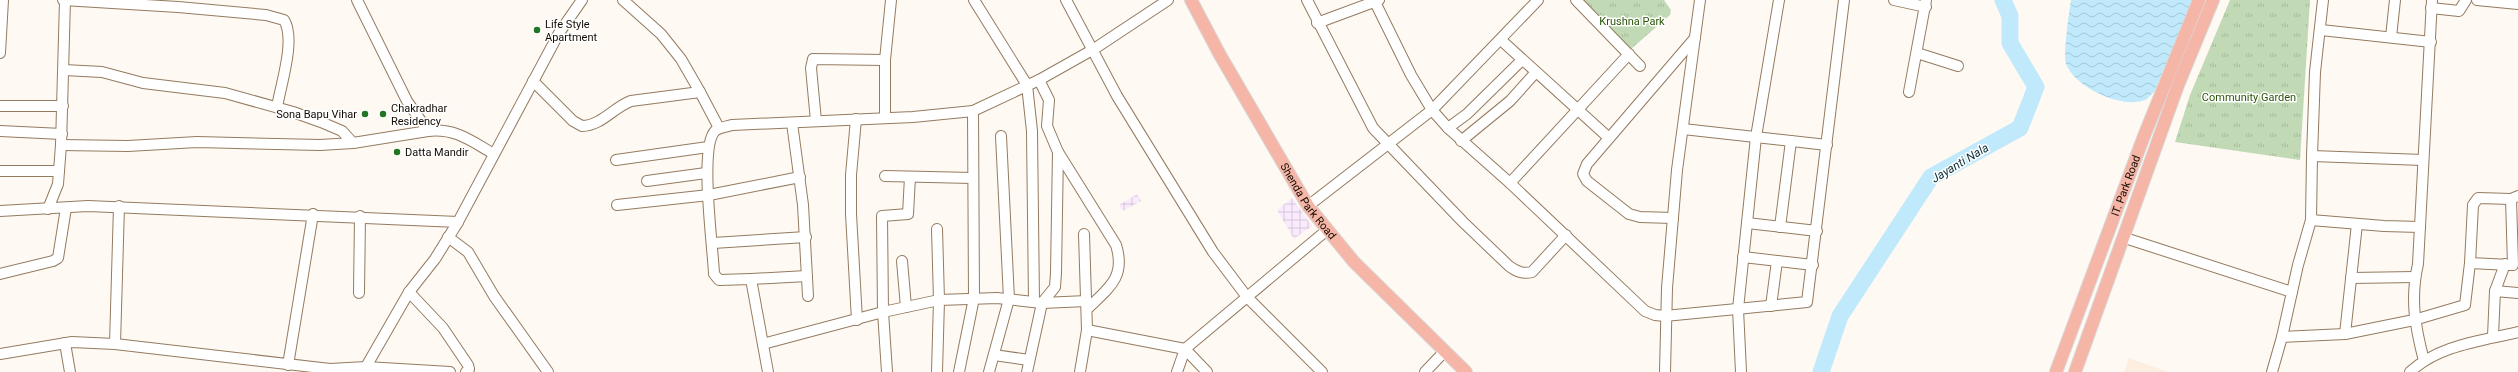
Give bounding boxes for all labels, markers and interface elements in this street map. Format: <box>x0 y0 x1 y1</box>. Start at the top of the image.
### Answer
park label: Krushna Park <box>1599 15 1665 28</box>
place label: Life Style Apartment <box>545 18 597 44</box>
marker: Life Style Apartment <box>532 25 542 35</box>
park label: Community Garden <box>2202 91 2296 104</box>
place label: Chakradhar Residency <box>391 102 448 128</box>
place label: Sona Bapu Vihar <box>276 108 357 121</box>
marker: Sona Bapu Vihar <box>360 109 370 119</box>
marker: Chakradhar Residency <box>378 109 388 119</box>
water label: Jayanti Nala <box>1929 140 1991 186</box>
place label: Datta Mandir <box>405 146 469 159</box>
marker: Datta Mandir <box>392 147 402 157</box>
street label: IT. Park Road <box>2109 153 2143 218</box>
street label: Shenda Park Road <box>1277 161 1339 242</box>

